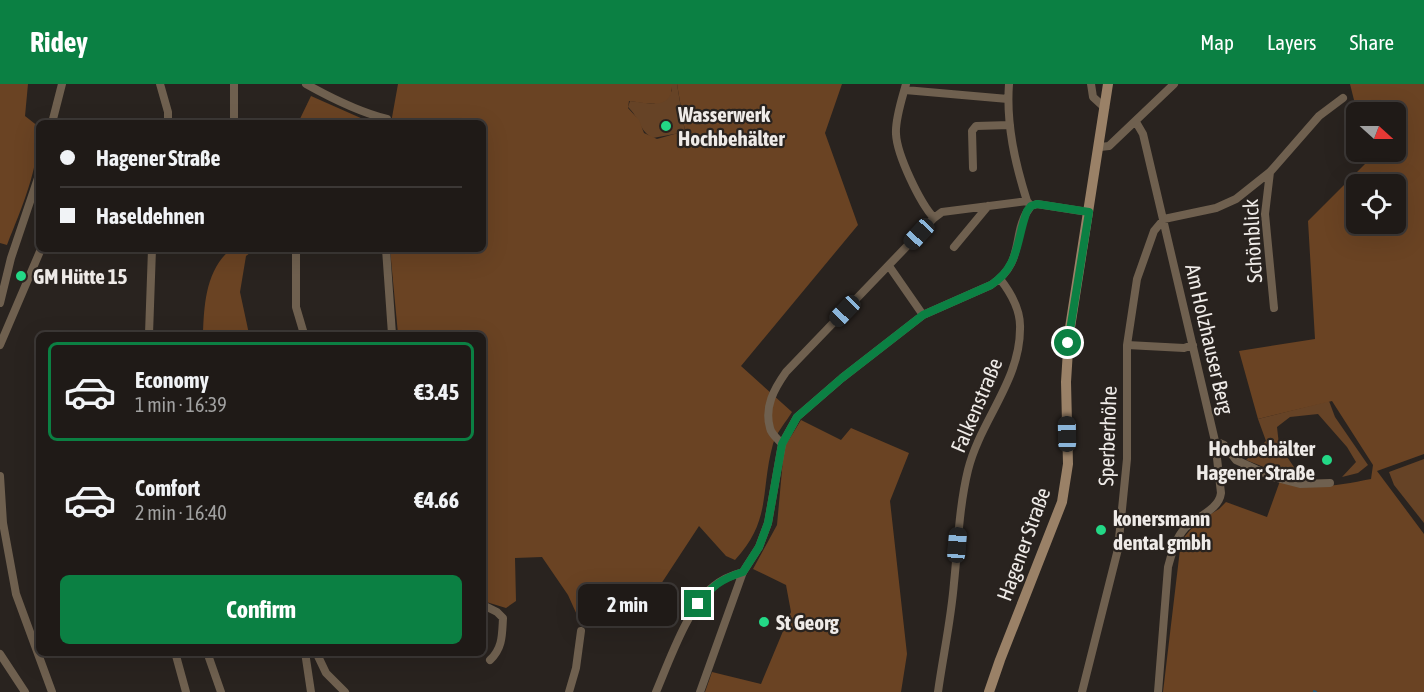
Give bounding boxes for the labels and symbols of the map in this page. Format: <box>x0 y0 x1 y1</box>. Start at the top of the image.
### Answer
place label: Wasserwerk Hochbehälter <box>677 102 785 150</box>
north arrow <box>1346 102 1406 162</box>
marker: Wasserwerk Hochbehälter <box>659 119 673 133</box>
street label: Schönblick <box>1238 198 1266 284</box>
car <box>900 215 938 253</box>
street label: Am Holzhauser Berg <box>1181 261 1239 417</box>
place label: GM Hütte 15 <box>33 264 128 288</box>
marker: GM Hütte 15 <box>14 269 28 283</box>
car <box>826 292 864 330</box>
route start <box>1054 329 1081 356</box>
street label: Falkenstraße <box>945 354 1007 456</box>
street label: Sperberhöhe <box>1093 386 1121 486</box>
car <box>1058 416 1076 452</box>
place label: Hochbehälter Hagener Straße <box>1196 436 1316 484</box>
marker: Hochbehälter Hagener Straße <box>1320 453 1334 467</box>
street label: Hagener Straße <box>991 484 1055 604</box>
place label: konersmann dental gmbh <box>1113 506 1211 554</box>
marker: konersmann dental gmbh <box>1094 523 1108 537</box>
car <box>946 526 968 564</box>
callout: 2 min <box>578 583 677 625</box>
route end <box>684 590 711 617</box>
place label: St Georg <box>776 610 840 634</box>
marker: St Georg <box>757 615 771 629</box>

